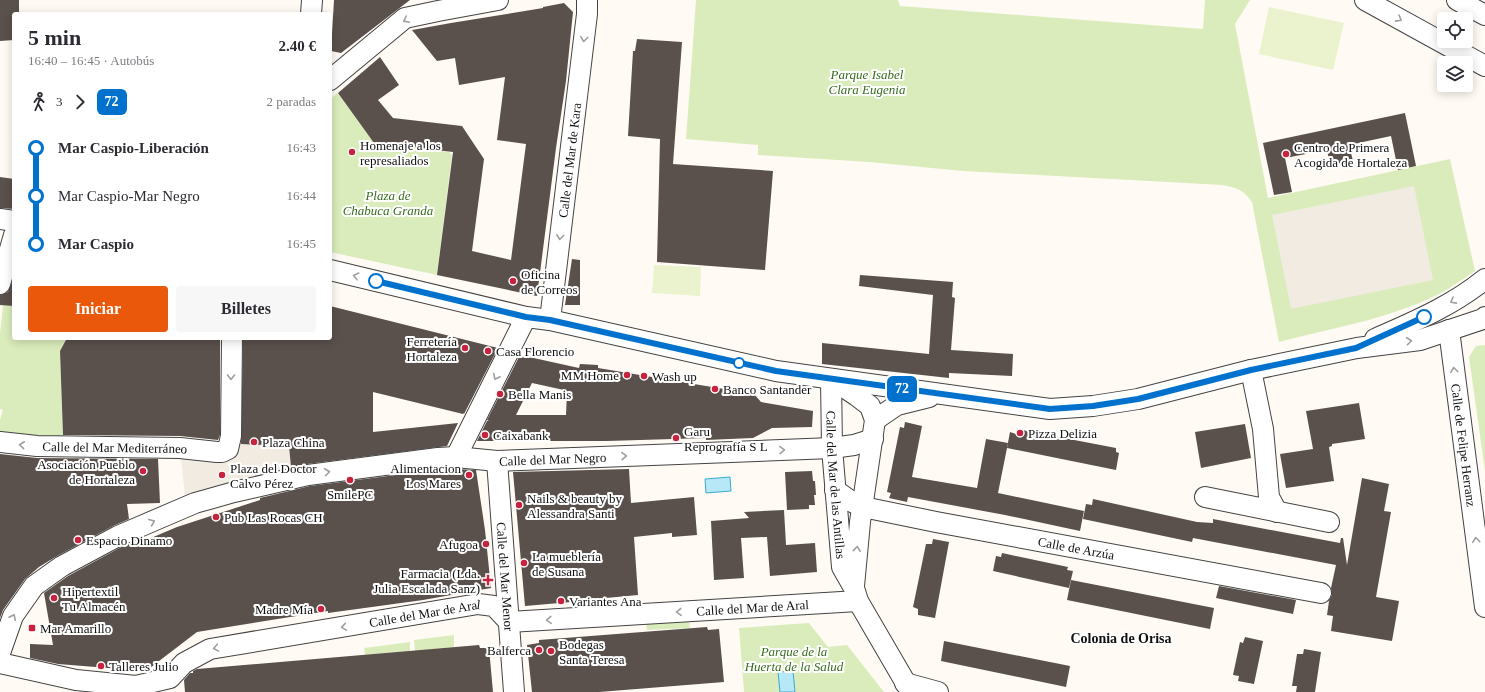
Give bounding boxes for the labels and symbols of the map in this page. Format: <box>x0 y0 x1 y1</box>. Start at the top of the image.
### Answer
one-way arrow <box>1395 14 1402 21</box>
one-way arrow <box>403 15 410 23</box>
one-way arrow <box>580 36 589 42</box>
park label: Parque Isabel Clara Eugenia <box>829 67 906 97</box>
street label: Calle del Mar de Kara <box>555 102 584 219</box>
place label: Homenaje a los represaliados <box>360 138 441 168</box>
place label: Centro de Primera Acogida de Hortaleza <box>1294 140 1408 170</box>
marker: Homenaje a los represaliados <box>347 147 357 157</box>
marker: Centro de Primera Acogida de Hortaleza <box>1281 149 1291 159</box>
park label: Plaza de Chabuca Granda <box>343 188 434 218</box>
one-way arrow <box>556 234 565 240</box>
place label: Oficina de Correos <box>521 267 578 297</box>
one-way arrow <box>352 273 359 281</box>
unlabelled marker <box>368 273 384 289</box>
marker: Oficina de Correos <box>508 276 518 286</box>
one-way arrow <box>1450 296 1457 304</box>
unlabelled marker <box>1416 309 1432 325</box>
place label: Ferretería Hortaleza <box>406 334 457 364</box>
one-way arrow <box>1406 337 1412 346</box>
marker: Ferretería Hortaleza <box>460 343 470 353</box>
place label: Casa Florencio <box>496 344 574 359</box>
marker: Casa Florencio <box>483 346 493 356</box>
unlabelled marker <box>733 357 745 369</box>
one-way arrow <box>1450 367 1459 373</box>
place label: MM Home <box>561 368 619 383</box>
place label: Wash up <box>652 369 697 384</box>
marker: MM Home <box>622 370 632 380</box>
marker: Wash up <box>639 371 649 381</box>
one-way arrow <box>493 373 501 380</box>
one-way arrow <box>227 374 235 380</box>
line badge: 72 <box>884 376 920 402</box>
place label: Banco Santander <box>723 382 812 397</box>
street label: Calle de Felipe Herranz <box>1448 383 1479 508</box>
marker: Banco Santander <box>710 384 720 394</box>
place label: Bella Manis <box>508 387 571 402</box>
marker: Bella Manis <box>495 389 505 399</box>
street label: Calle del Mar de las Antillas <box>823 411 848 560</box>
place label: Garu Reprografía S L <box>684 424 768 454</box>
place label: Pizza Delizia <box>1028 426 1097 441</box>
place label: Caixabank <box>493 428 549 443</box>
marker: Pizza Delizia <box>1015 428 1025 438</box>
marker: Caixabank <box>480 430 490 440</box>
marker: Garu Reprografía S L <box>671 433 681 443</box>
place label: Plaza China <box>262 435 325 450</box>
marker: Plaza China <box>249 437 259 447</box>
street label: Calle del Mar Mediterráneo <box>42 439 188 457</box>
one-way arrow <box>19 440 25 449</box>
one-way arrow <box>779 445 785 454</box>
street label: Calle del Mar Negro <box>499 450 607 469</box>
one-way arrow <box>621 452 627 460</box>
place label: Asociación Pueblo de Hortaleza <box>37 457 135 487</box>
place label: Plaza del Doctor Calvo Pérez <box>230 461 317 491</box>
place label: Alimentacion Los Mares <box>390 461 461 491</box>
marker: Asociación Pueblo de Hortaleza <box>138 466 148 476</box>
one-way arrow <box>324 468 330 477</box>
marker: Plaza del Doctor Calvo Pérez <box>217 470 227 480</box>
marker: Alimentacion Los Mares <box>464 470 474 480</box>
marker: SmilePC <box>345 475 355 485</box>
place label: SmilePC <box>327 487 373 502</box>
place label: Nails & beauty by Alessandra Santi <box>527 491 622 521</box>
marker: Nails & beauty by Alessandra Santi <box>514 500 524 510</box>
place label: Pub Las Rocas CH <box>224 510 323 525</box>
marker: Pub Las Rocas CH <box>211 512 221 522</box>
one-way arrow <box>148 519 155 527</box>
street label: Calle del Mar Menor <box>494 522 517 633</box>
place label: Espacio Dinamo <box>86 533 172 548</box>
street label: Calle de Arzúa <box>1037 534 1116 563</box>
marker: Espacio Dinamo <box>73 535 83 545</box>
place label: Afugoa <box>439 537 478 552</box>
one-way arrow <box>1472 537 1481 543</box>
marker: Afugoa <box>481 539 491 549</box>
one-way arrow <box>852 546 861 552</box>
place label: La mueblería de Susana <box>532 549 601 579</box>
marker: La mueblería de Susana <box>519 558 529 568</box>
place label: Farmacia (Lda. Julia Escalada Sanz) <box>373 566 480 596</box>
marker: Farmacia (Lda. Julia Escalada Sanz) <box>483 575 493 585</box>
place label: Hipertextil Tu Almacén <box>62 584 126 614</box>
marker: Hipertextil Tu Almacén <box>49 593 59 603</box>
place label: Variantes Ana <box>569 594 642 609</box>
marker: Variantes Ana <box>556 596 566 606</box>
street label: Calle del Mar de Aral <box>368 597 482 630</box>
street label: Calle del Mar de Aral <box>696 597 810 619</box>
place label: Madre Mía <box>255 602 313 617</box>
marker: Madre Mía <box>316 604 326 614</box>
one-way arrow <box>676 608 682 617</box>
one-way arrow <box>8 613 16 621</box>
one-way arrow <box>546 615 552 624</box>
place label: Mar Amarillo <box>40 621 111 636</box>
one-way arrow <box>341 622 348 631</box>
marker: Mar Amarillo <box>27 623 37 633</box>
district label: Colonia de Orisa <box>1070 631 1172 646</box>
place label: Bodegas Santa Teresa <box>559 637 625 667</box>
one-way arrow <box>213 643 219 652</box>
place label: Balferca <box>487 643 531 658</box>
park label: Parque de la Huerta de la Salud <box>744 644 844 674</box>
marker: Balferca <box>534 645 544 655</box>
marker: Bodegas Santa Teresa <box>546 646 556 656</box>
place label: Talleres Julio <box>109 659 179 674</box>
marker: Talleres Julio <box>96 661 106 671</box>

